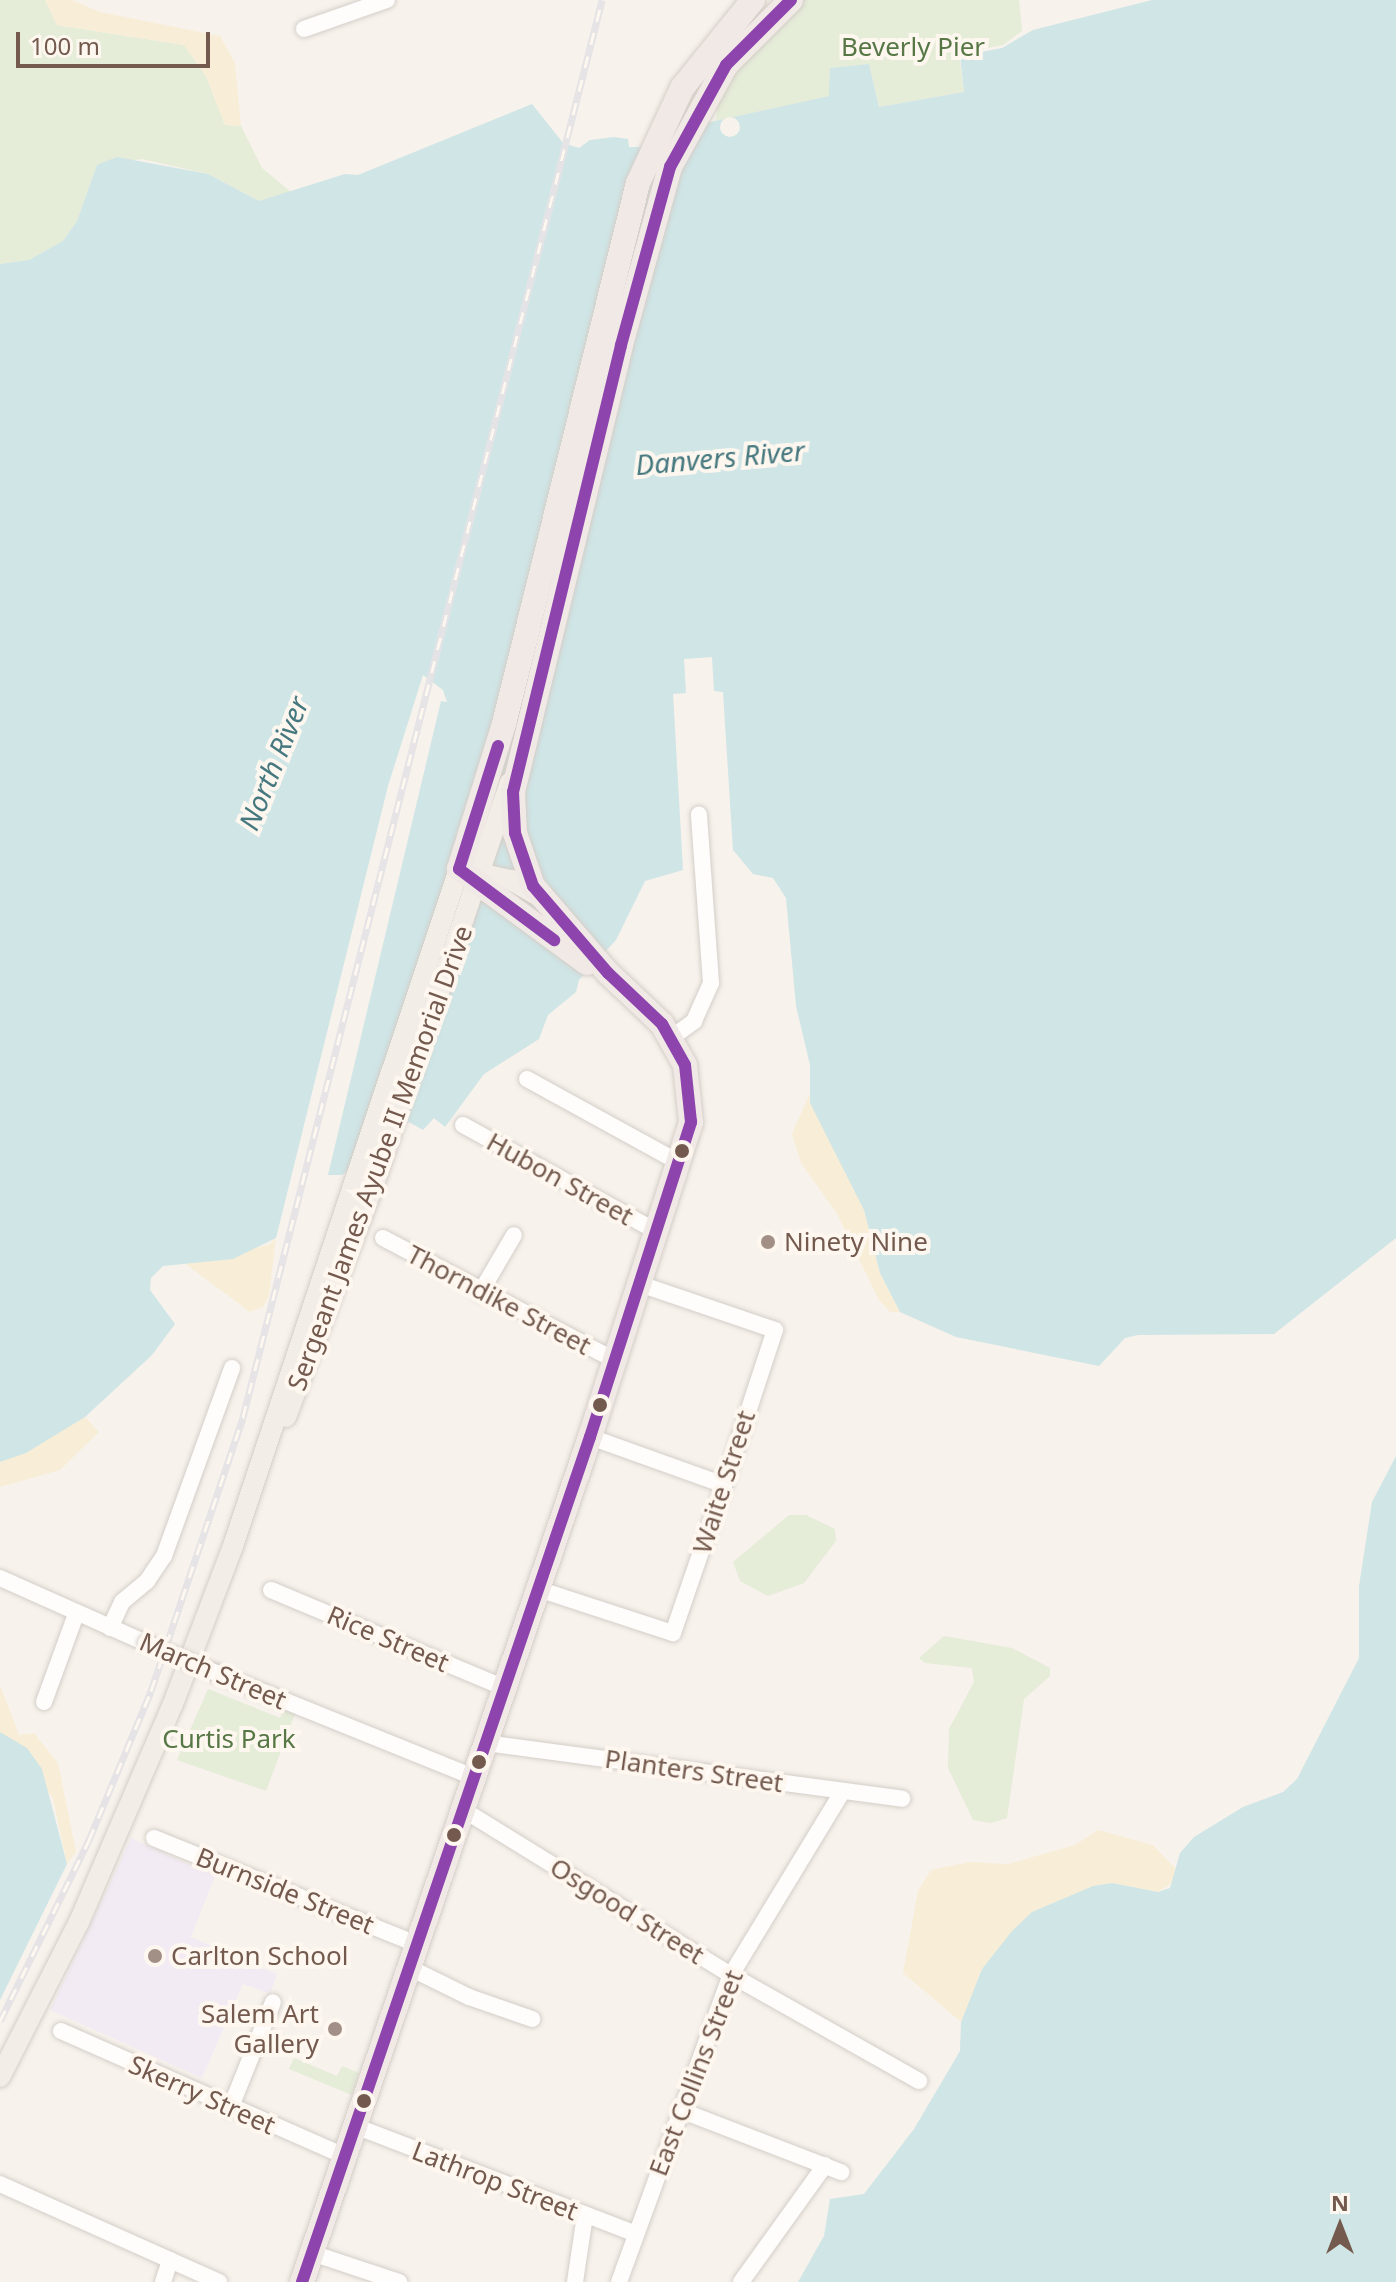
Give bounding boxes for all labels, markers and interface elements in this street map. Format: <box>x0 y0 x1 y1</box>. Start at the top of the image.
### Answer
scale bar <box>20 16 214 66</box>
text: 100 m <box>30 29 100 62</box>
park label: Beverly Pier <box>841 31 985 63</box>
water label: Danvers River <box>634 433 806 481</box>
water label: North River <box>231 691 315 835</box>
street label: Sergeant James Ayube II Memorial Drive <box>281 921 479 1395</box>
street label: Hubon Street <box>481 1126 639 1232</box>
unlabelled marker <box>674 1143 690 1159</box>
place label: Ninety Nine <box>784 1226 928 1258</box>
marker: Ninety Nine <box>759 1233 777 1251</box>
street label: Thorndike Street <box>402 1238 596 1362</box>
unlabelled marker <box>592 1397 608 1413</box>
street label: Waite Street <box>686 1407 762 1557</box>
street label: Rice Street <box>322 1599 454 1679</box>
street label: March Street <box>135 1626 291 1716</box>
park label: Curtis Park <box>162 1723 296 1755</box>
street label: Planters Street <box>603 1743 785 1799</box>
unlabelled marker <box>471 1754 487 1770</box>
unlabelled marker <box>446 1827 462 1843</box>
street label: Burnside Street <box>192 1841 378 1941</box>
street label: Osgood Street <box>544 1851 710 1971</box>
place label: Carlton School <box>171 1940 348 1972</box>
marker: Carlton School <box>146 1947 164 1965</box>
street label: East Collins Street <box>642 1966 750 2180</box>
place label: Salem Art Gallery <box>201 1998 319 2060</box>
marker: Salem Art Gallery <box>326 2020 344 2038</box>
street label: Skerry Street <box>124 2049 280 2141</box>
unlabelled marker <box>356 2093 372 2109</box>
street label: Lathrop Street <box>408 2135 582 2227</box>
north arrow <box>1300 2186 1380 2266</box>
text: N <box>1331 2187 1349 2217</box>

